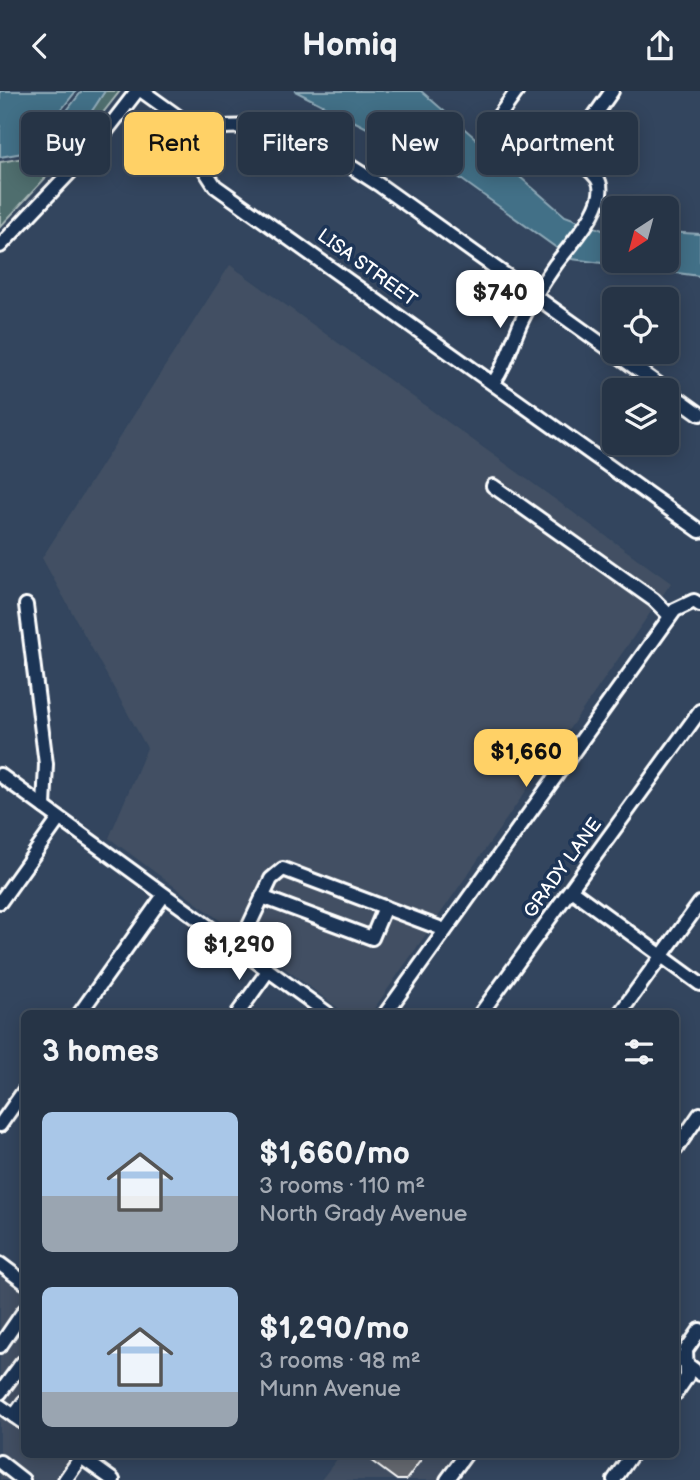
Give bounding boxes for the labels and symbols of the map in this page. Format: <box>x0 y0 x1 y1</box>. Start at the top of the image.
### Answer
north arrow <box>602 196 679 273</box>
street label: LISA STREET <box>313 224 422 312</box>
pin: $740 <box>459 271 541 330</box>
pin: $1,660 <box>469 729 583 789</box>
street label: GRADY LANE <box>519 814 607 922</box>
pin: $1,290 <box>182 923 296 982</box>

